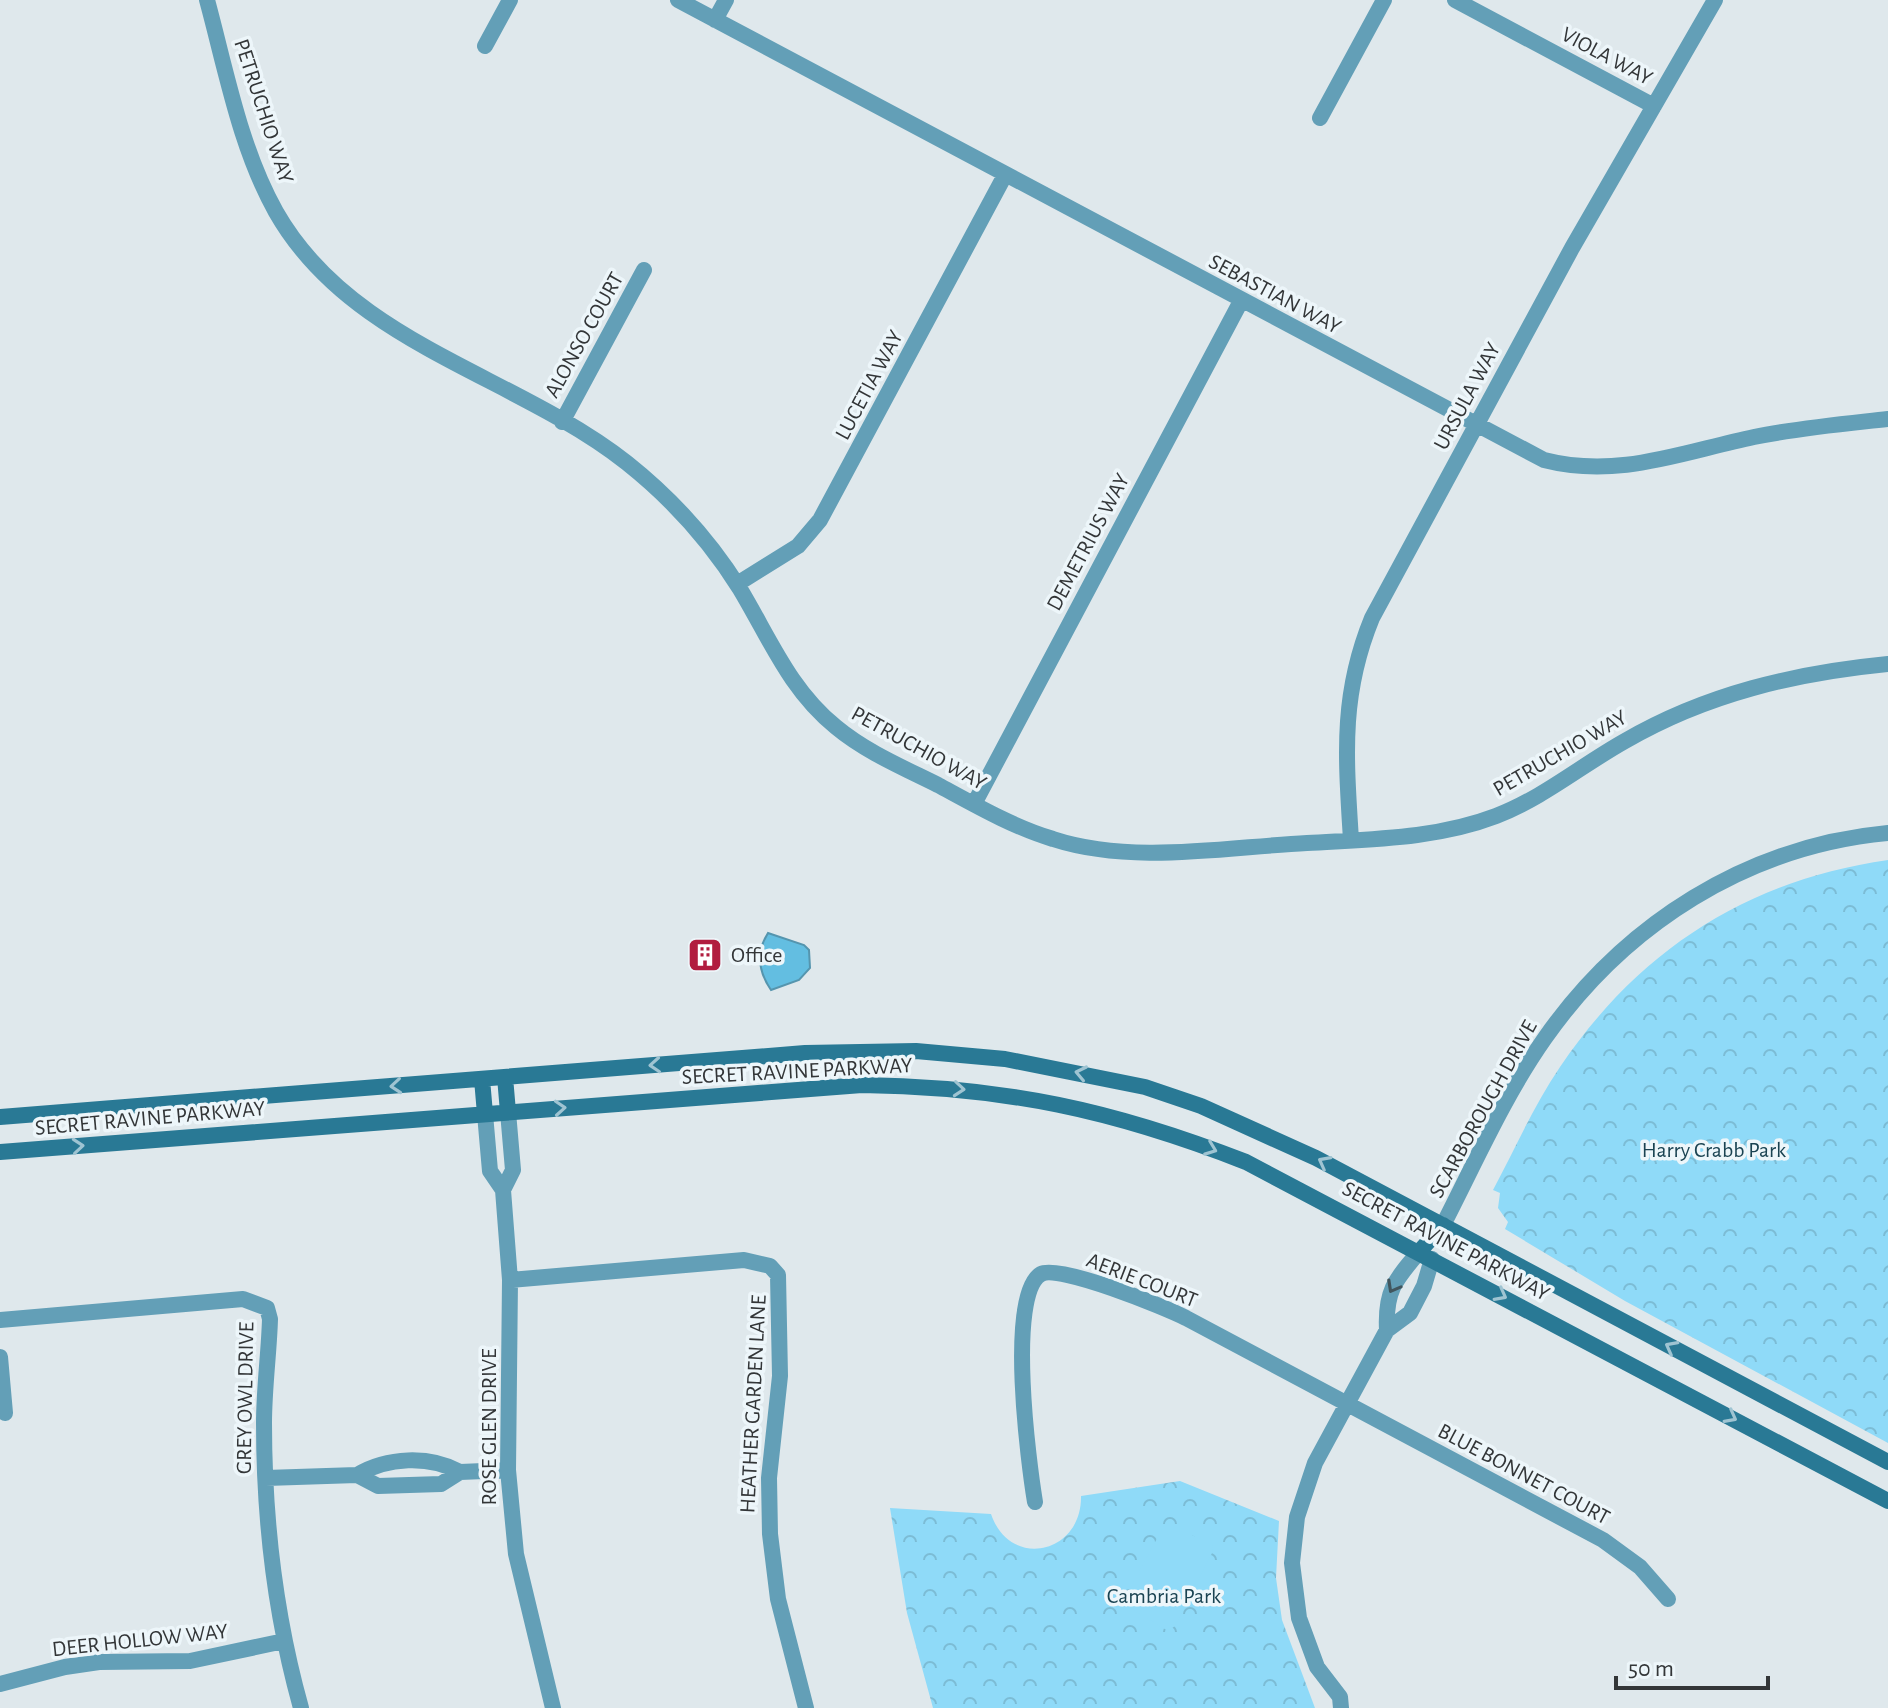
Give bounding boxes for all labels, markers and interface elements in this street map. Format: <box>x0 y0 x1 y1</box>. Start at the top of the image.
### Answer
street label: VIOLA WAY <box>1558 23 1657 89</box>
street label: PETRUCHIO WAY <box>230 36 298 186</box>
street label: SEBASTIAN WAY <box>1205 250 1345 338</box>
street label: ALONSO COURT <box>541 269 628 401</box>
street label: LUCETIA WAY <box>831 326 907 443</box>
street label: URSULA WAY <box>1430 338 1505 453</box>
street label: DEMETRIUS WAY <box>1043 469 1134 614</box>
street label: PETRUCHIO WAY <box>848 702 990 794</box>
street label: PETRUCHIO WAY <box>1489 706 1631 800</box>
building icon: Office <box>686 936 724 974</box>
place label: Office <box>731 944 782 966</box>
street label: SCARBOROUGH DRIVE <box>1425 1016 1541 1201</box>
street label: SECRET RAVINE PARKWAY <box>681 1054 913 1088</box>
one-way arrow <box>648 1056 661 1073</box>
one-way arrow <box>1075 1065 1088 1082</box>
one-way arrow <box>389 1077 402 1094</box>
one-way arrow <box>953 1081 966 1098</box>
street label: SECRET RAVINE PARKWAY <box>34 1097 266 1139</box>
one-way arrow <box>554 1100 567 1117</box>
one-way arrow <box>72 1138 85 1155</box>
one-way arrow <box>1203 1139 1217 1155</box>
park label: Harry Crabb Park <box>1642 1139 1786 1161</box>
one-way arrow <box>1318 1157 1333 1172</box>
street label: SECRET RAVINE PARKWAY <box>1339 1177 1554 1305</box>
street label: AERIE COURT <box>1083 1249 1201 1311</box>
one-way arrow <box>1387 1278 1403 1293</box>
one-way arrow <box>1493 1286 1507 1301</box>
street label: HEATHER GARDEN LANE <box>736 1294 770 1514</box>
street label: GREY OWL DRIVE <box>233 1321 257 1474</box>
one-way arrow <box>1664 1341 1679 1356</box>
street label: ROSE GLEN DRIVE <box>478 1348 500 1506</box>
one-way arrow <box>1722 1408 1737 1423</box>
street label: BLUE BONNET COURT <box>1434 1419 1614 1529</box>
park label: Cambria Park <box>1107 1585 1221 1607</box>
street label: DEER HOLLOW WAY <box>51 1620 229 1660</box>
scale bar <box>1616 1640 1768 1690</box>
text: 50 m <box>1628 1657 1674 1681</box>

